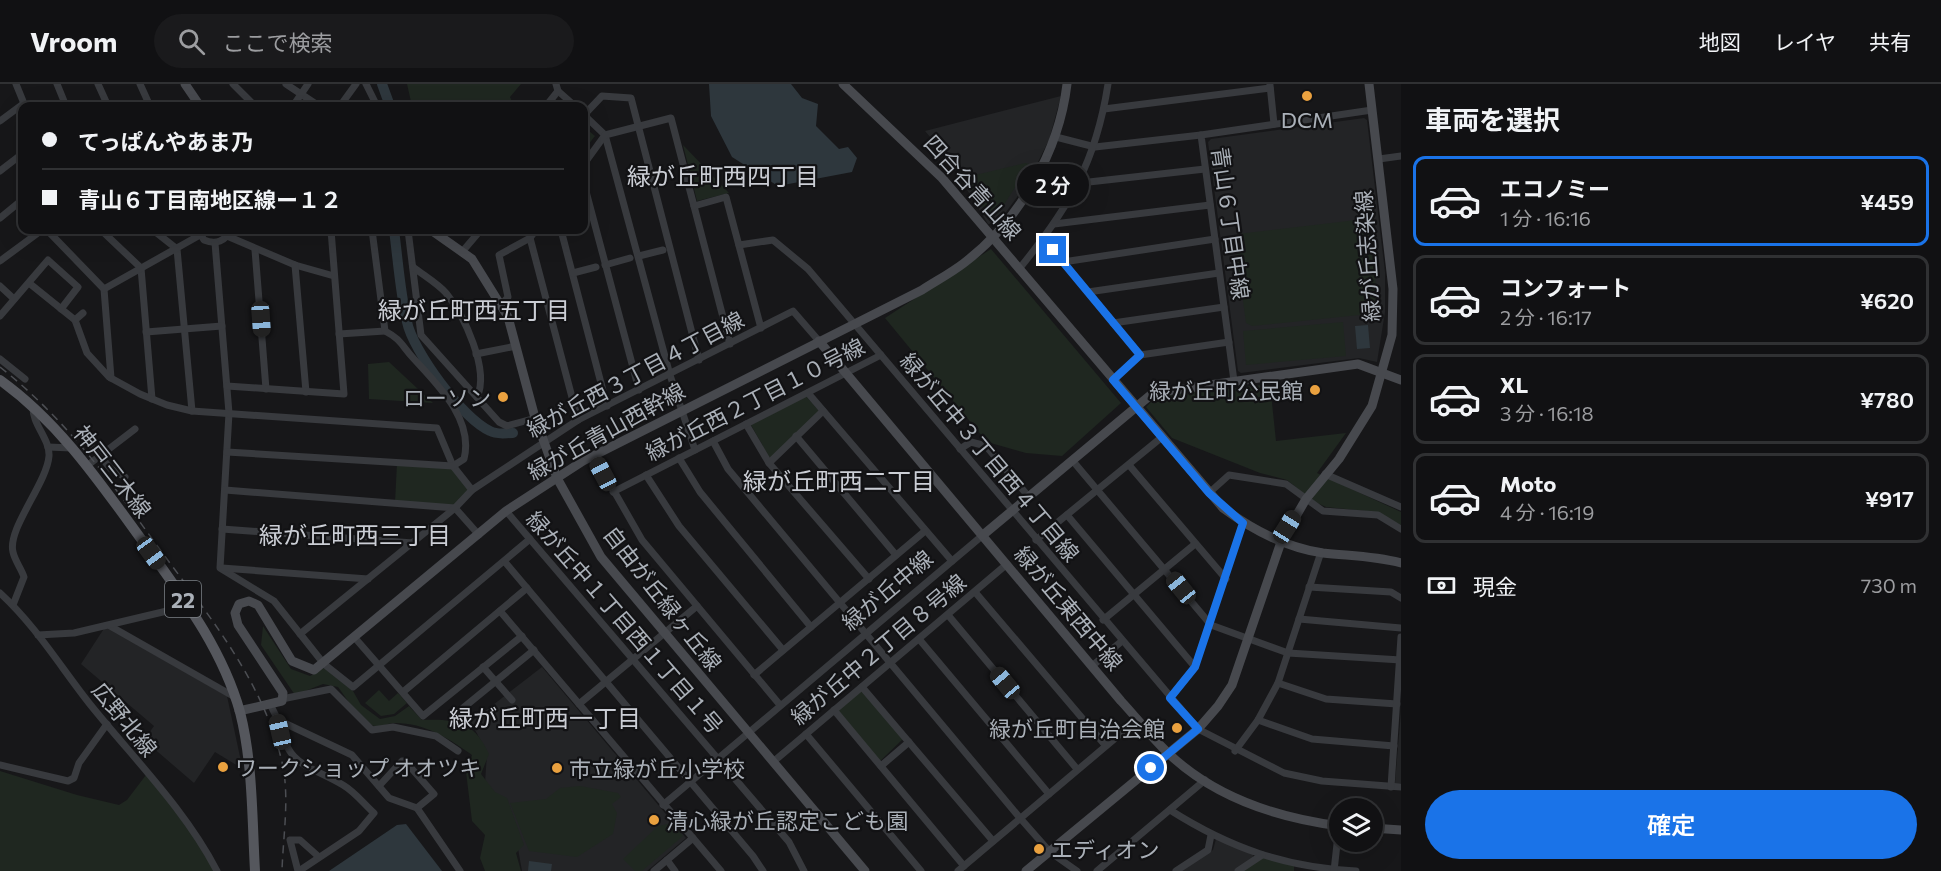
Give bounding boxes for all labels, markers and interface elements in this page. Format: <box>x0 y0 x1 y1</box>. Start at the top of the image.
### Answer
search box <box>154 14 574 68</box>
text: Vroom <box>30 24 118 58</box>
icon: search <box>175 25 208 58</box>
text: ここで検索 <box>223 29 333 56</box>
text: 地図 <box>1699 29 1741 54</box>
text: レイヤ <box>1774 29 1836 54</box>
text: 共有 <box>1869 29 1911 54</box>
marker: DCM <box>1300 89 1314 103</box>
text: 車両を選択 <box>1425 103 1560 136</box>
place label: DCM <box>1281 106 1333 133</box>
text: てっぱんやあま乃 <box>78 128 253 155</box>
street label: 四合谷青山線 <box>919 129 1027 245</box>
street label: 青山６丁目中線 <box>1207 145 1255 301</box>
district label: 緑が丘町西四丁目 <box>627 161 819 190</box>
callout: 2 分 <box>1017 163 1089 205</box>
text: 2 分 <box>1035 173 1071 197</box>
icon: car <box>1428 174 1482 228</box>
text: エコノミー <box>1500 175 1610 202</box>
text: 青山６丁目南地区線ー１２ <box>78 186 342 213</box>
text: ¥459 <box>1860 188 1914 215</box>
street label: 緑が丘志染線 <box>1349 189 1385 323</box>
text: 1 分 · 16:16 <box>1500 206 1591 230</box>
route end <box>1039 236 1066 263</box>
icon: car <box>1428 273 1482 327</box>
text: コンフォート <box>1500 274 1631 301</box>
text: ¥620 <box>1860 287 1914 314</box>
district label: 緑が丘町西五丁目 <box>378 295 570 324</box>
car <box>251 300 271 338</box>
street label: 緑が丘西３丁目４丁目線 <box>522 305 748 443</box>
text: 2 分 · 16:17 <box>1500 305 1592 329</box>
street label: 緑が丘西２丁目１０号線 <box>641 332 869 466</box>
street label: 緑が丘中３丁目西４丁目線 <box>895 347 1085 567</box>
text: XL <box>1500 371 1528 398</box>
icon: car <box>1428 372 1482 426</box>
street label: 緑が丘青山西幹線 <box>522 377 690 485</box>
place label: 緑が丘町公民館 <box>1149 377 1303 404</box>
marker: 緑が丘町公民館 <box>1308 383 1322 397</box>
place label: ローソン <box>403 384 491 411</box>
text: ¥780 <box>1860 386 1914 413</box>
marker: ローソン <box>496 390 510 404</box>
text: 3 分 · 16:18 <box>1500 401 1594 425</box>
street label: 神戸三木線 <box>68 419 158 523</box>
car <box>587 454 619 494</box>
district label: 緑が丘町西二丁目 <box>743 466 935 495</box>
text: Moto <box>1500 470 1556 497</box>
icon: car <box>1428 471 1482 525</box>
text: ¥917 <box>1865 485 1914 512</box>
text: 4 分 · 16:19 <box>1500 500 1594 524</box>
street label: 緑が丘中１丁目西１丁目１号 <box>521 505 729 739</box>
car <box>1270 507 1304 547</box>
district label: 緑が丘町西三丁目 <box>259 520 451 549</box>
street label: 自由が丘緑ヶ丘線 <box>598 520 728 676</box>
car <box>133 533 169 573</box>
street label: 緑が丘東西中線 <box>1009 540 1129 676</box>
street label: 緑が丘中線 <box>836 544 938 636</box>
street label: 緑が丘中２丁目８号線 <box>785 568 971 730</box>
car <box>1163 568 1199 608</box>
icon: cash <box>1425 569 1458 602</box>
text: 現金 <box>1473 573 1517 600</box>
text: 730 m <box>1861 573 1917 597</box>
road number: 22 <box>165 581 201 617</box>
car <box>987 663 1023 703</box>
street label: 広野北線 <box>87 676 163 762</box>
district label: 緑が丘町西一丁目 <box>449 703 641 732</box>
car <box>267 712 293 752</box>
place label: 緑が丘町自治会館 <box>989 715 1165 742</box>
marker: 緑が丘町自治会館 <box>1170 721 1184 735</box>
place label: ワークショップ オオツキ <box>235 754 481 781</box>
route start <box>1137 754 1164 781</box>
place label: 市立緑が丘小学校 <box>569 755 745 782</box>
marker: ワークショップ オオツキ <box>216 760 230 774</box>
marker: 市立緑が丘小学校 <box>550 761 564 775</box>
button: 確定 <box>1425 790 1917 859</box>
map controls <box>1329 798 1383 852</box>
button: layers <box>1329 798 1383 852</box>
place label: 清心緑が丘認定こども園 <box>666 807 908 834</box>
marker: 清心緑が丘認定こども園 <box>647 813 661 827</box>
place label: エディオン <box>1051 836 1159 863</box>
marker: エディオン <box>1032 842 1046 856</box>

